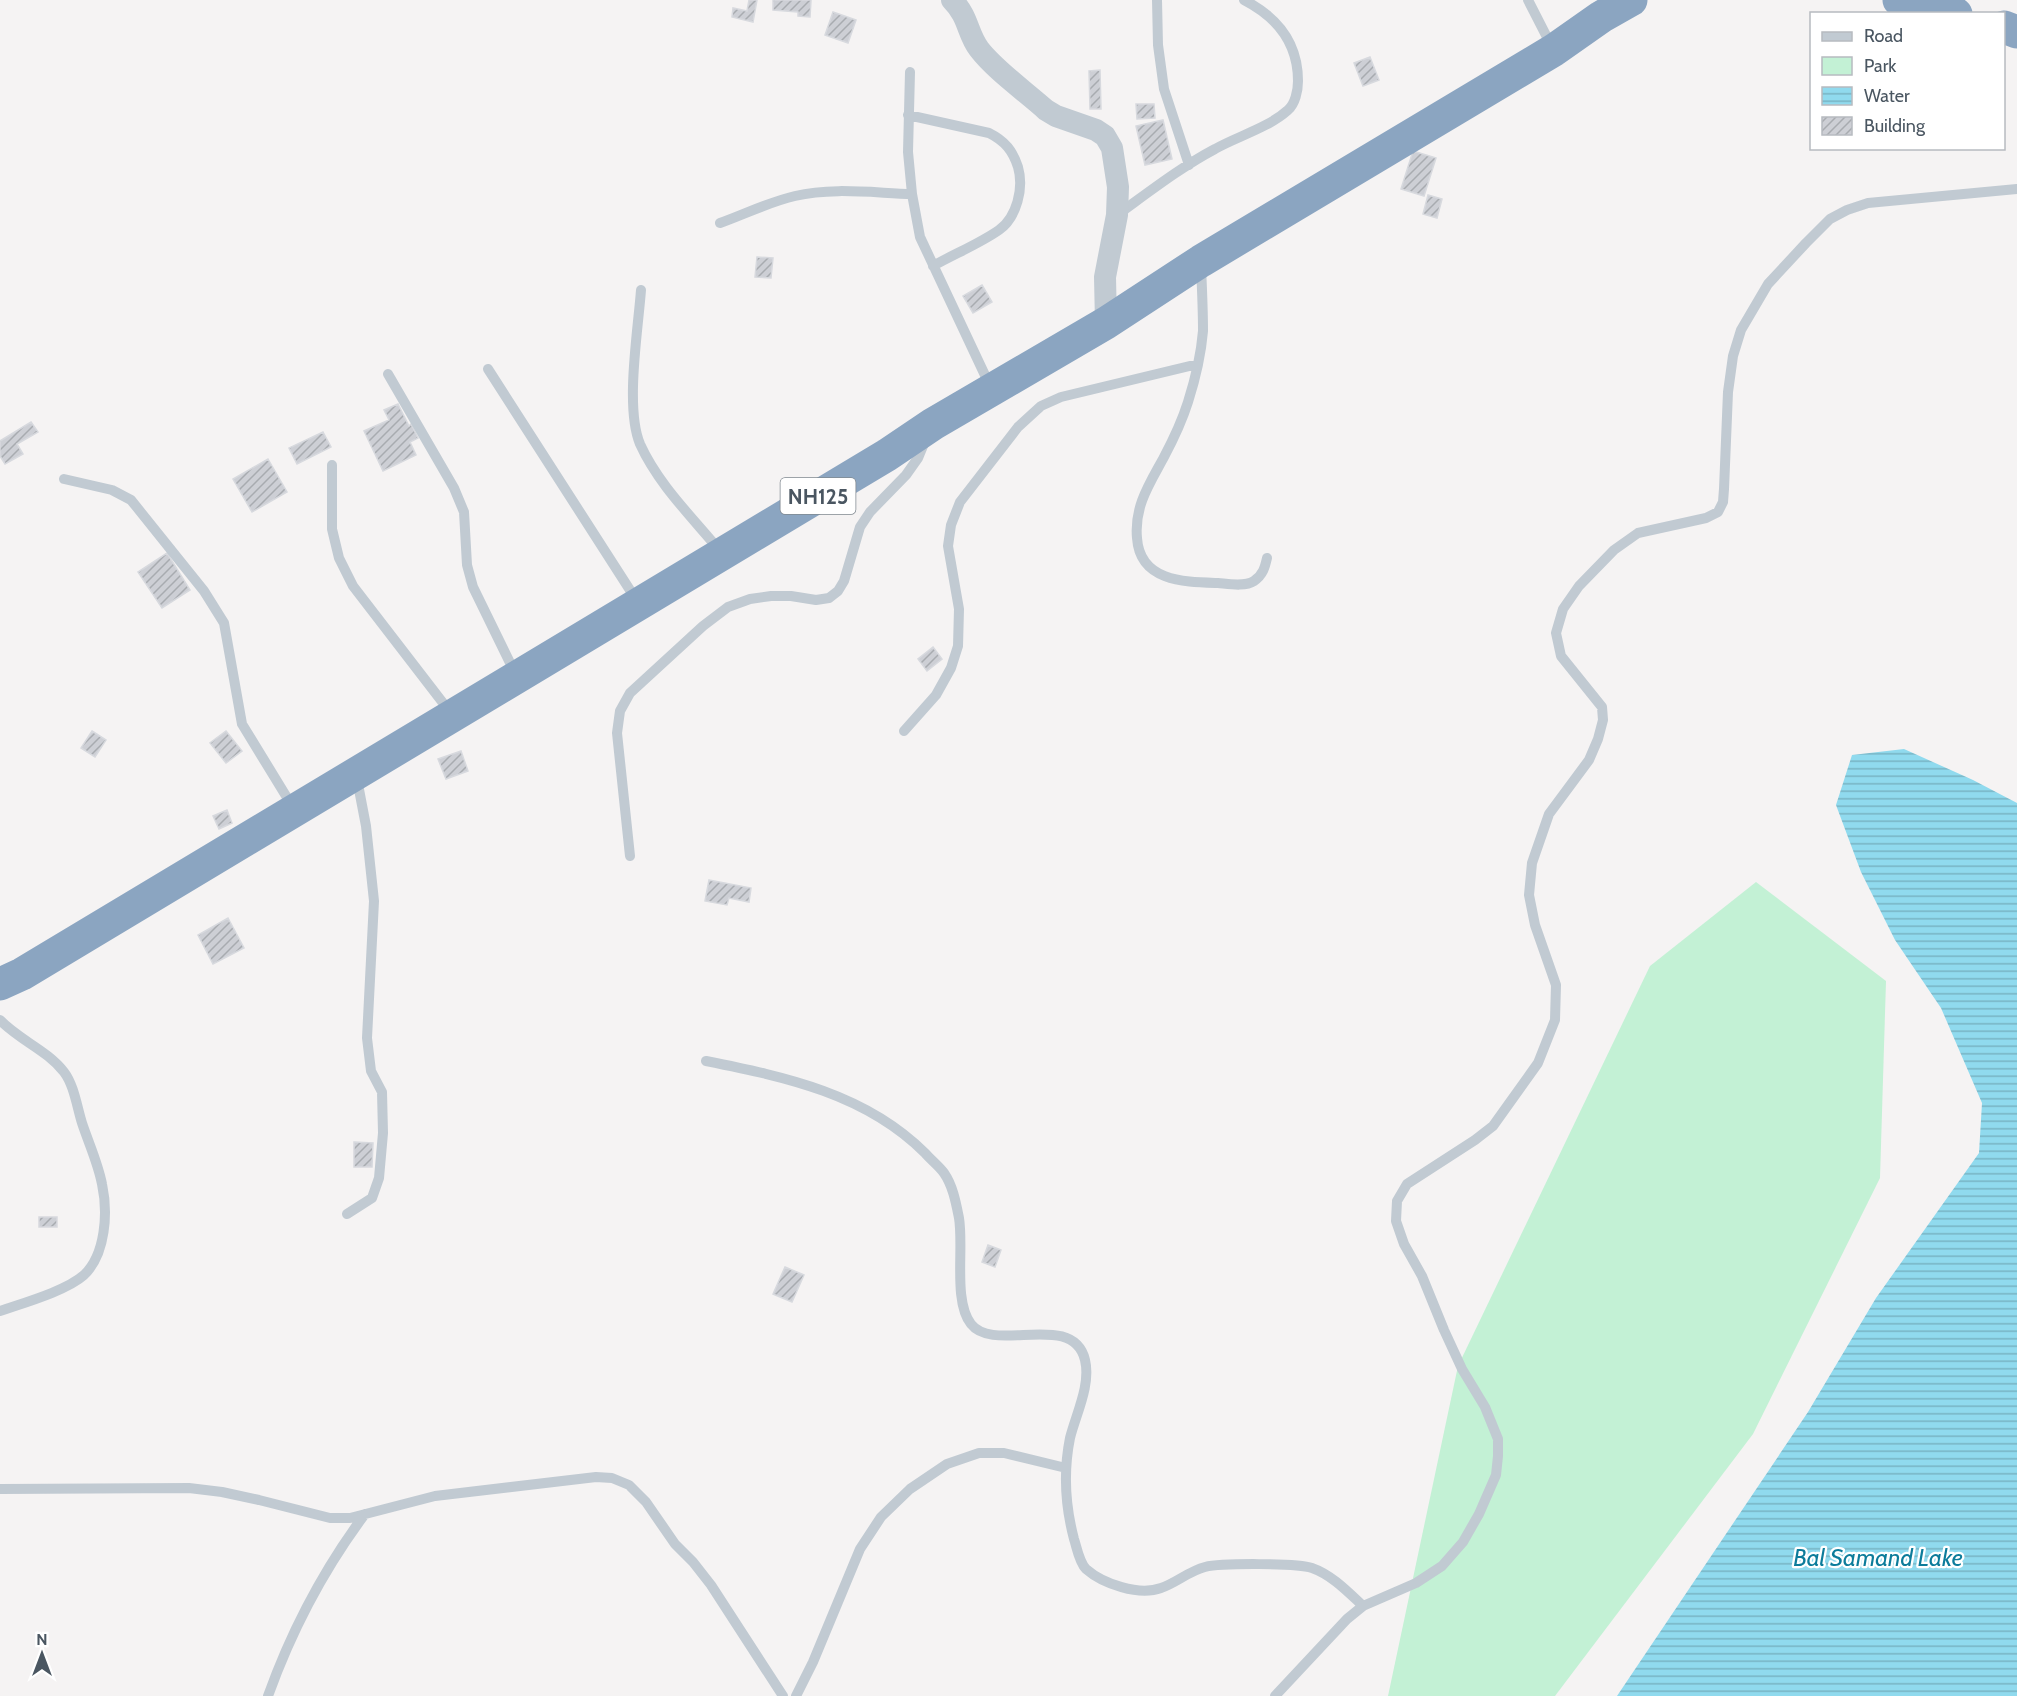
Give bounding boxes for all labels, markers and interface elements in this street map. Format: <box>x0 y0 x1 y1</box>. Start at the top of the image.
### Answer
legend <box>1810 12 2005 150</box>
text: Road <box>1864 25 1903 47</box>
text: Park <box>1864 55 1897 77</box>
text: Water <box>1864 85 1910 107</box>
text: Building <box>1864 115 1926 137</box>
road number: NH125 <box>780 478 856 514</box>
water label: Bal Samand Lake <box>1793 1543 1963 1572</box>
north arrow <box>12 1624 72 1684</box>
text: N <box>36 1630 48 1649</box>

